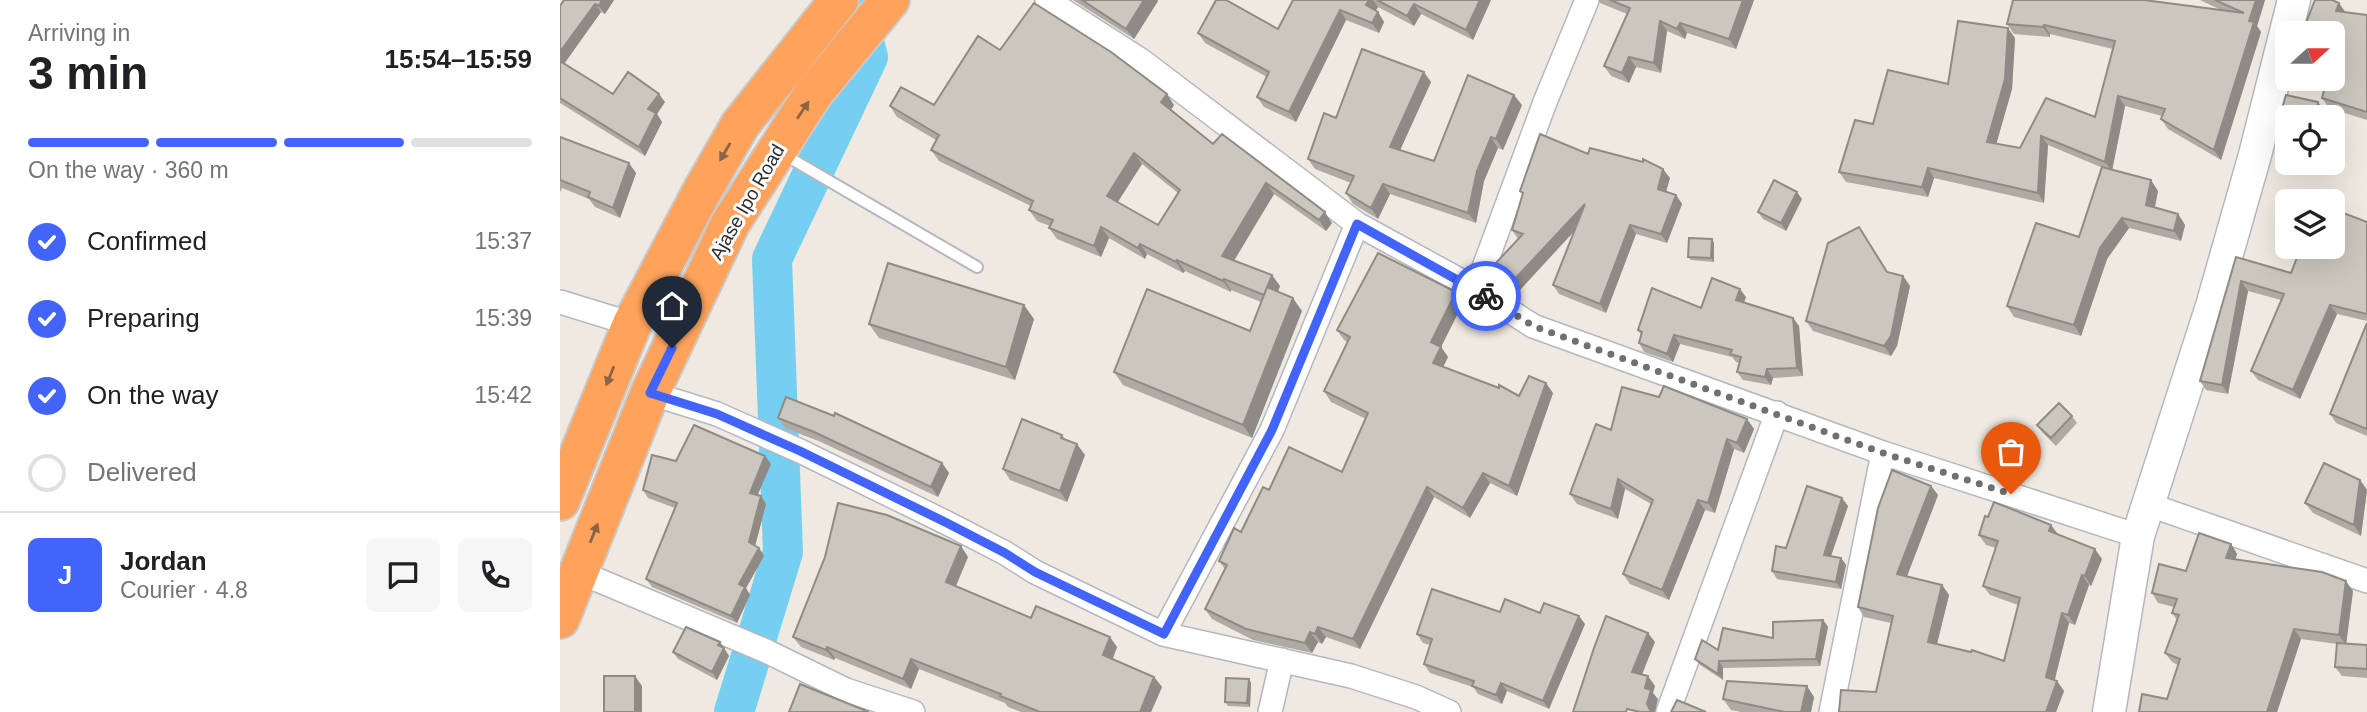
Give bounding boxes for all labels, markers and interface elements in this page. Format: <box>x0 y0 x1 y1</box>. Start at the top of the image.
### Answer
text: Arriving in <box>28 20 130 46</box>
north arrow <box>2275 21 2345 91</box>
map controls <box>2275 21 2345 259</box>
text: 15:54–15:59 <box>385 44 532 74</box>
text: 3 min <box>28 47 148 99</box>
one-way arrow <box>796 101 809 120</box>
button: locate <box>2275 105 2345 175</box>
street label: Ajase Ipo Road <box>705 140 789 264</box>
one-way arrow <box>718 143 731 162</box>
text: On the way · 360 m <box>28 157 229 183</box>
button: layers <box>2275 189 2345 259</box>
icon: check <box>28 223 66 261</box>
text: Confirmed <box>87 226 207 256</box>
text: 15:37 <box>474 228 532 254</box>
courier <box>1451 261 1521 331</box>
pin <box>642 276 702 348</box>
icon: bike <box>1467 277 1505 315</box>
icon: home <box>653 287 691 325</box>
icon: check <box>28 300 66 338</box>
text: Preparing <box>87 303 200 333</box>
text: 15:39 <box>474 305 532 331</box>
one-way arrow <box>604 366 615 387</box>
icon: check <box>28 377 66 415</box>
text: On the way <box>87 380 219 410</box>
text: 15:42 <box>474 382 532 408</box>
pin <box>1981 422 2041 494</box>
icon: bag <box>1992 433 2030 471</box>
text: Delivered <box>87 457 197 487</box>
one-way arrow <box>589 522 600 543</box>
button: chat <box>366 538 440 612</box>
button: phone <box>458 538 532 612</box>
text: Jordan <box>120 546 207 576</box>
text: J <box>58 560 72 590</box>
text: Courier · 4.8 <box>120 577 248 603</box>

